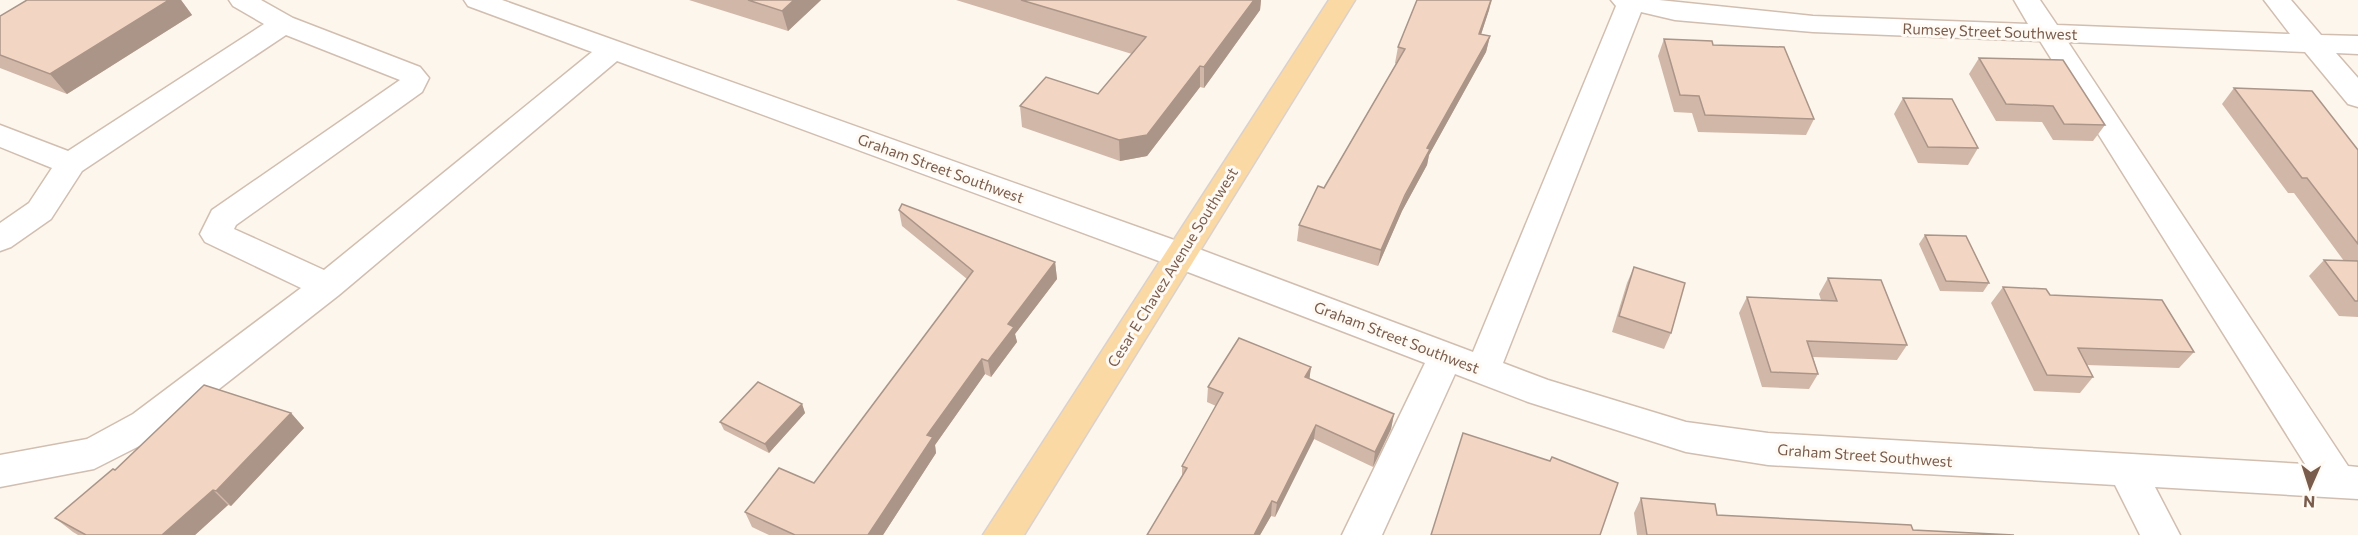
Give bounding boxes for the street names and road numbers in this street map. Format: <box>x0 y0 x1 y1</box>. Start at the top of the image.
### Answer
street label: Rumsey Street Southwest <box>1902 19 2078 43</box>
street label: Graham Street Southwest <box>855 130 1027 206</box>
street label: Cesar E Chavez Avenue Southwest <box>1103 164 1241 370</box>
street label: Graham Street Southwest <box>1312 297 1482 377</box>
street label: Graham Street Southwest <box>1777 440 1953 470</box>

